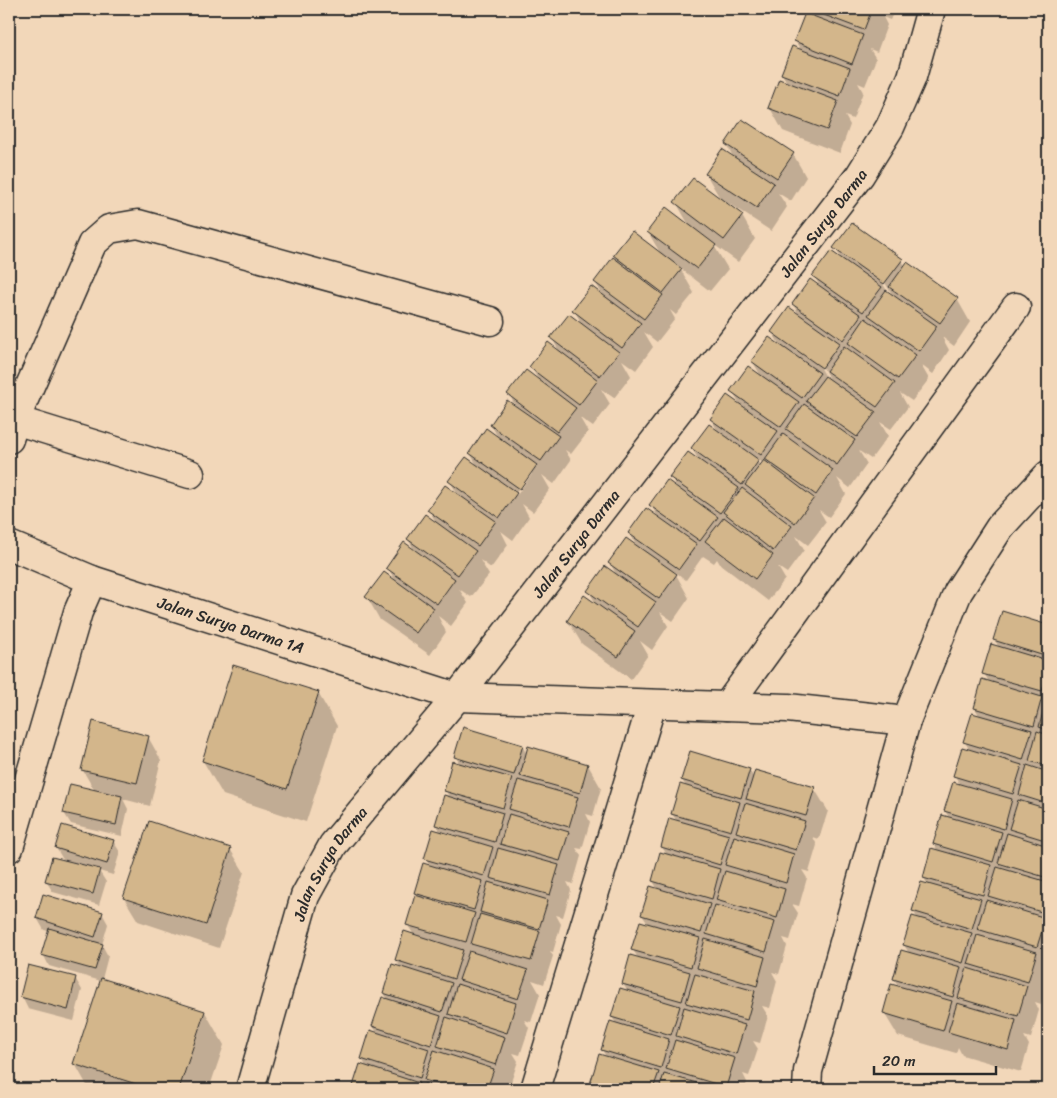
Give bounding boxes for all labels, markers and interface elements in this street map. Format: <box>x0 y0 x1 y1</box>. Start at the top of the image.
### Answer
street label: Jalan Surya Darma <box>771 163 875 284</box>
street label: Jalan Surya Darma <box>523 483 627 605</box>
street label: Jalan Surya Darma 1A <box>153 587 308 662</box>
street label: Jalan Surya Darma <box>284 799 375 925</box>
scale bar <box>874 1043 997 1075</box>
text: 20 m <box>882 1048 916 1074</box>

